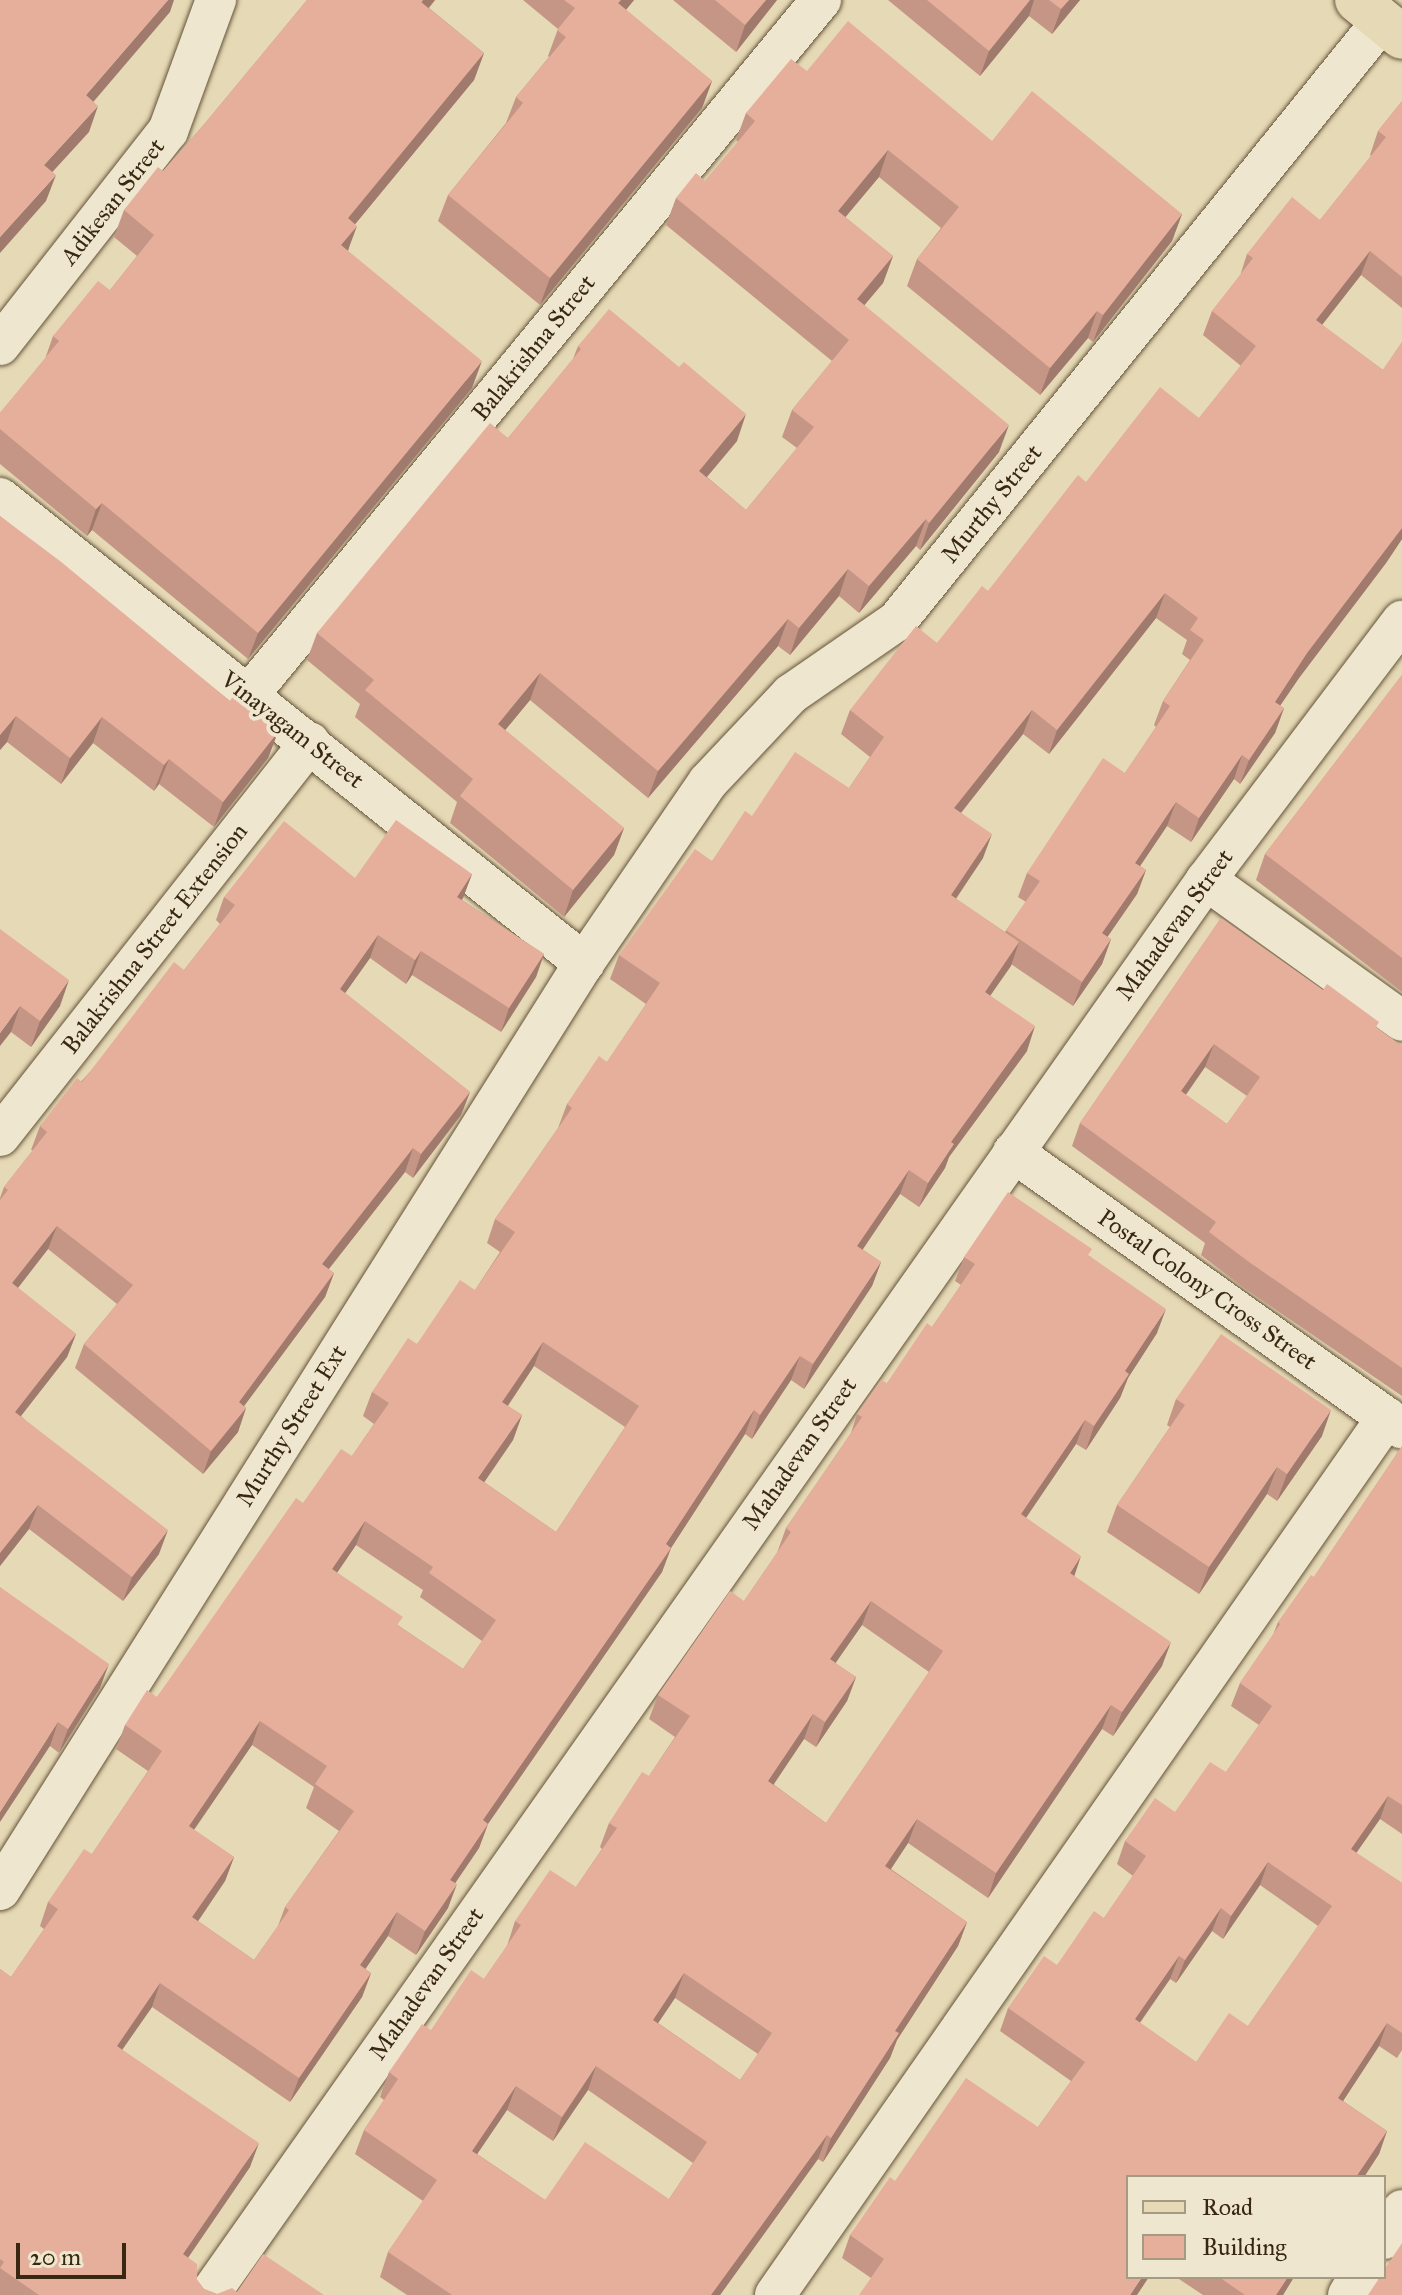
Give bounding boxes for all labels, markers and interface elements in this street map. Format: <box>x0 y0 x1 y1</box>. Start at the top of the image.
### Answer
street label: Adikesan Street <box>55 133 171 271</box>
street label: Balakrishna Street <box>466 269 602 427</box>
street label: Murthy Street <box>936 439 1048 569</box>
street label: Vinayagam Street <box>215 665 369 795</box>
street label: Balakrishna Street Extension <box>56 818 254 1060</box>
street label: Mahadevan Street <box>1111 844 1239 1006</box>
street label: Postal Colony Cross Street <box>1092 1204 1322 1376</box>
street label: Murthy Street Ext <box>231 1340 353 1512</box>
street label: Mahadevan Street <box>737 1372 863 1536</box>
street label: Mahadevan Street <box>364 1902 490 2066</box>
legend <box>1126 2175 1386 2279</box>
text: Road <box>1202 2192 1253 2222</box>
scale bar <box>20 2227 130 2277</box>
text: Building <box>1202 2232 1287 2262</box>
text: 20 m <box>30 2242 81 2272</box>

